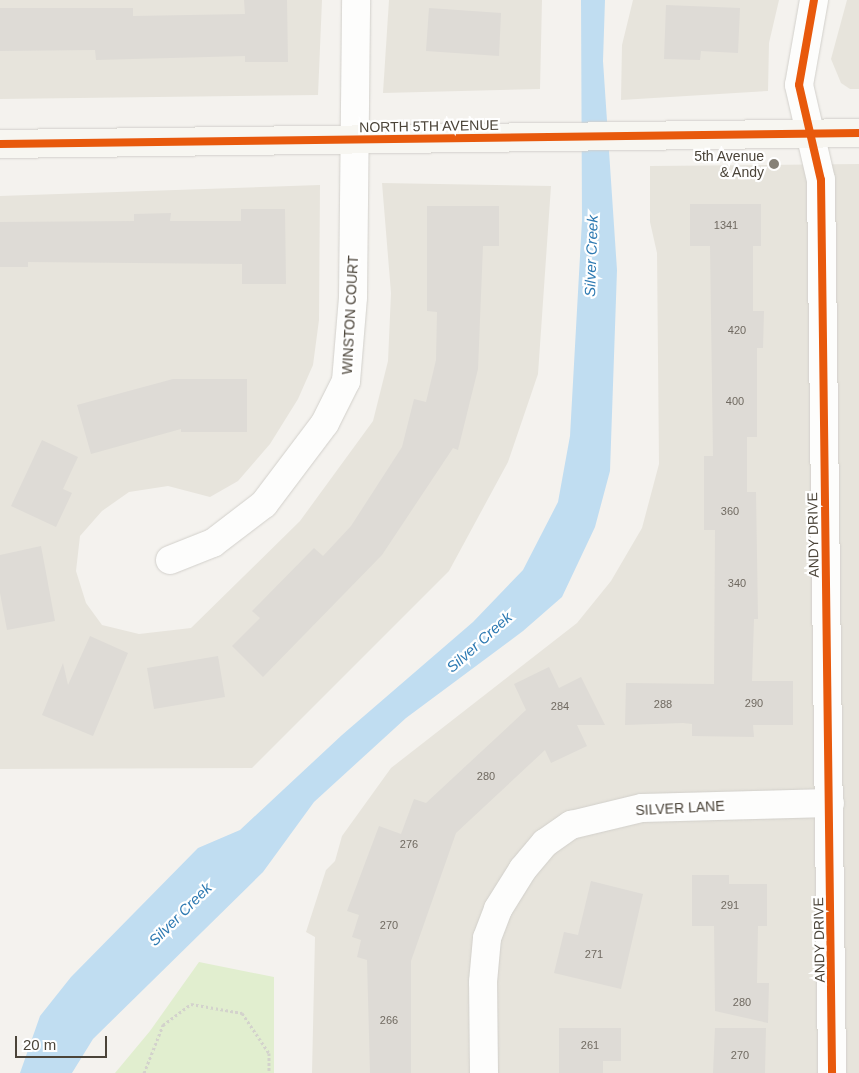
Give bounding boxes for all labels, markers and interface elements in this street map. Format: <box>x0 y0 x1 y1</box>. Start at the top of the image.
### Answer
street label: NORTH 5TH AVENUE <box>359 116 499 136</box>
place label: 5th Avenue & Andy <box>693 148 764 180</box>
marker: 5th Avenue & Andy <box>768 158 780 170</box>
water label: Silver Creek <box>581 215 601 297</box>
house number: 1341 <box>714 218 738 232</box>
street label: WINSTON COURT <box>338 255 362 375</box>
house number: 420 <box>728 323 746 337</box>
house number: 400 <box>726 394 744 408</box>
street label: ANDY DRIVE <box>804 492 822 578</box>
house number: 360 <box>721 504 739 518</box>
house number: 340 <box>728 576 746 590</box>
water label: Silver Creek <box>443 608 515 676</box>
house number: 290 <box>745 696 763 710</box>
house number: 288 <box>654 697 672 711</box>
house number: 284 <box>551 699 569 713</box>
house number: 280 <box>477 769 495 783</box>
street label: SILVER LANE <box>635 797 725 819</box>
house number: 276 <box>400 837 418 851</box>
water label: Silver Creek <box>145 879 215 949</box>
street label: ANDY DRIVE <box>810 897 828 983</box>
house number: 291 <box>721 898 739 912</box>
house number: 270 <box>380 918 398 932</box>
house number: 271 <box>585 947 603 961</box>
house number: 280 <box>733 995 751 1009</box>
house number: 266 <box>380 1013 398 1027</box>
scale bar <box>18 1026 110 1058</box>
text: 20 m <box>23 1036 56 1053</box>
house number: 261 <box>581 1038 599 1052</box>
house number: 270 <box>731 1048 749 1062</box>

